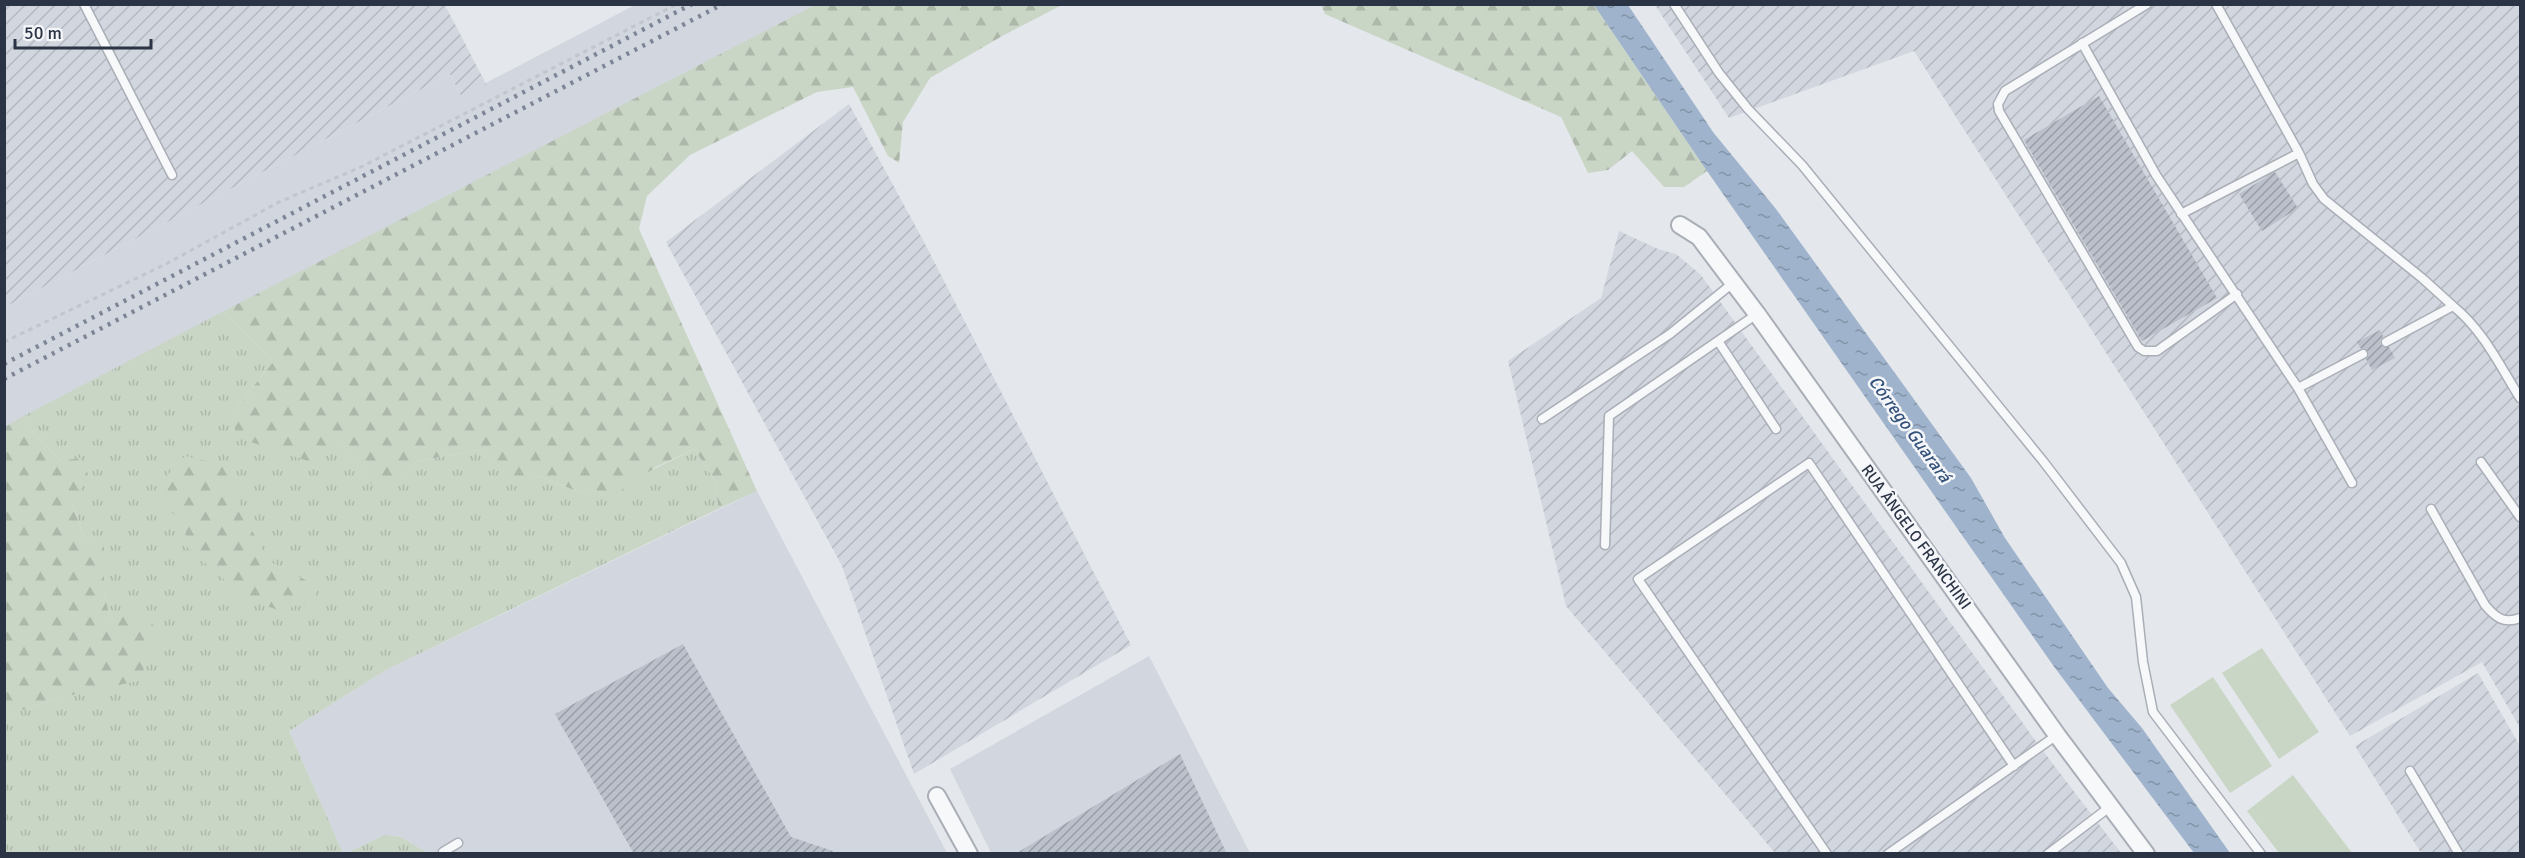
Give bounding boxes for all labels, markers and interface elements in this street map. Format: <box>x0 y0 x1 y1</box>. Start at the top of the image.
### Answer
scale bar <box>15 12 152 50</box>
text: 50 m <box>24 22 62 44</box>
water label: Córrego Guarará <box>1864 371 1957 487</box>
street label: RUA ÂNGELO FRANCHINI <box>1857 461 1975 613</box>

